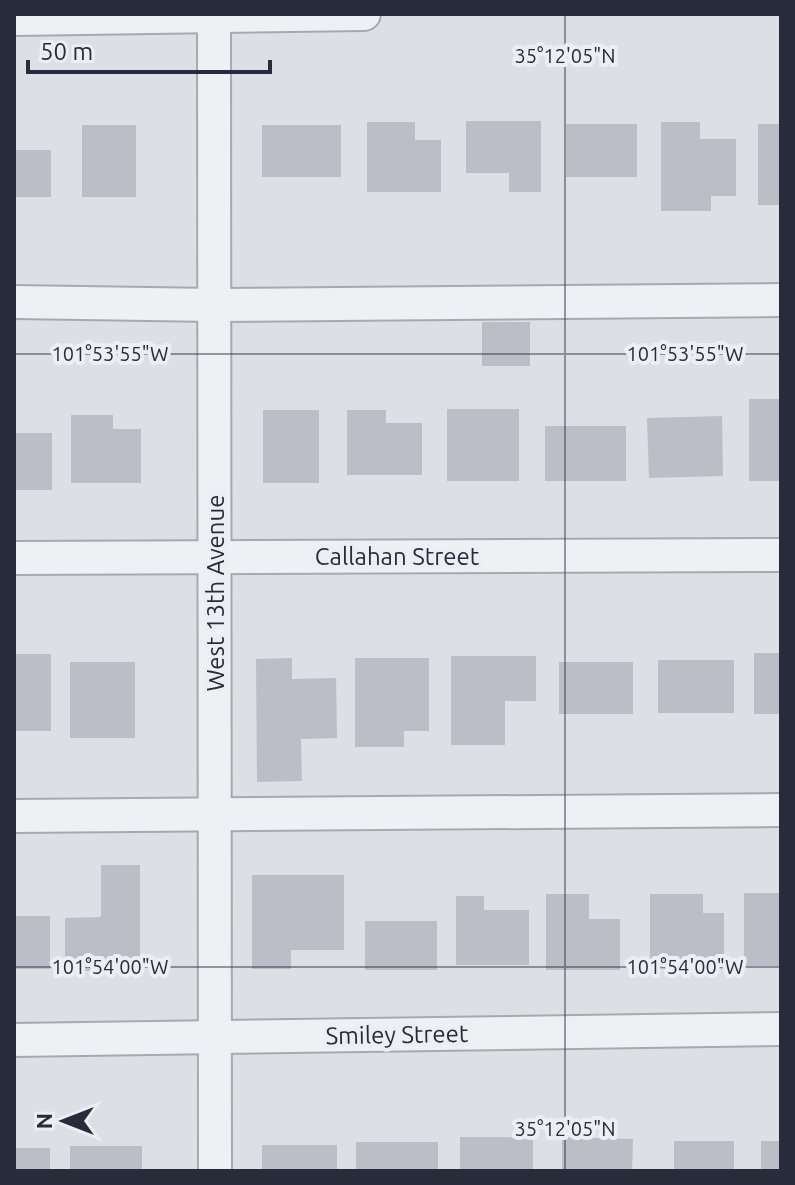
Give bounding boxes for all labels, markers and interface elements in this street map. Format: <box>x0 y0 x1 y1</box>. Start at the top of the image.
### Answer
scale bar <box>28 24 270 74</box>
text: 50 m <box>40 38 93 65</box>
text: 35°12'05"N <box>514 44 616 67</box>
text: 101°53'55"W <box>52 342 168 365</box>
text: 101°53'55"W <box>627 342 743 365</box>
street label: West 13th Avenue <box>202 495 229 692</box>
street label: Callahan Street <box>315 543 480 570</box>
text: 101°54'00"W <box>52 955 168 978</box>
text: 101°54'00"W <box>627 955 743 978</box>
street label: Smiley Street <box>325 1020 469 1049</box>
north arrow <box>24 1081 104 1161</box>
text: N <box>31 1113 56 1129</box>
text: 35°12'05"N <box>514 1117 616 1140</box>

